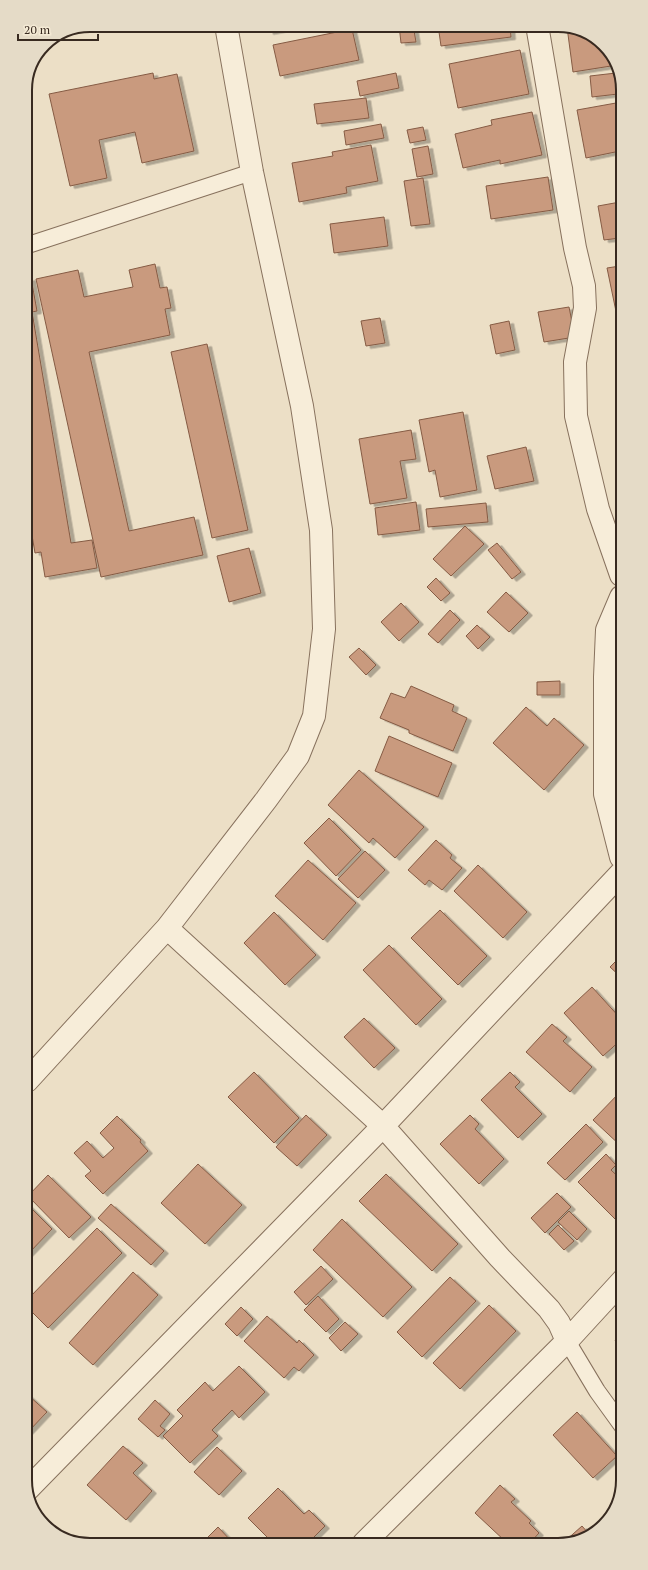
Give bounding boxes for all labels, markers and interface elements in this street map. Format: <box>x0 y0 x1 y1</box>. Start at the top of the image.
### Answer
scale bar <box>18 16 98 42</box>
text: 20 m <box>24 22 51 37</box>

